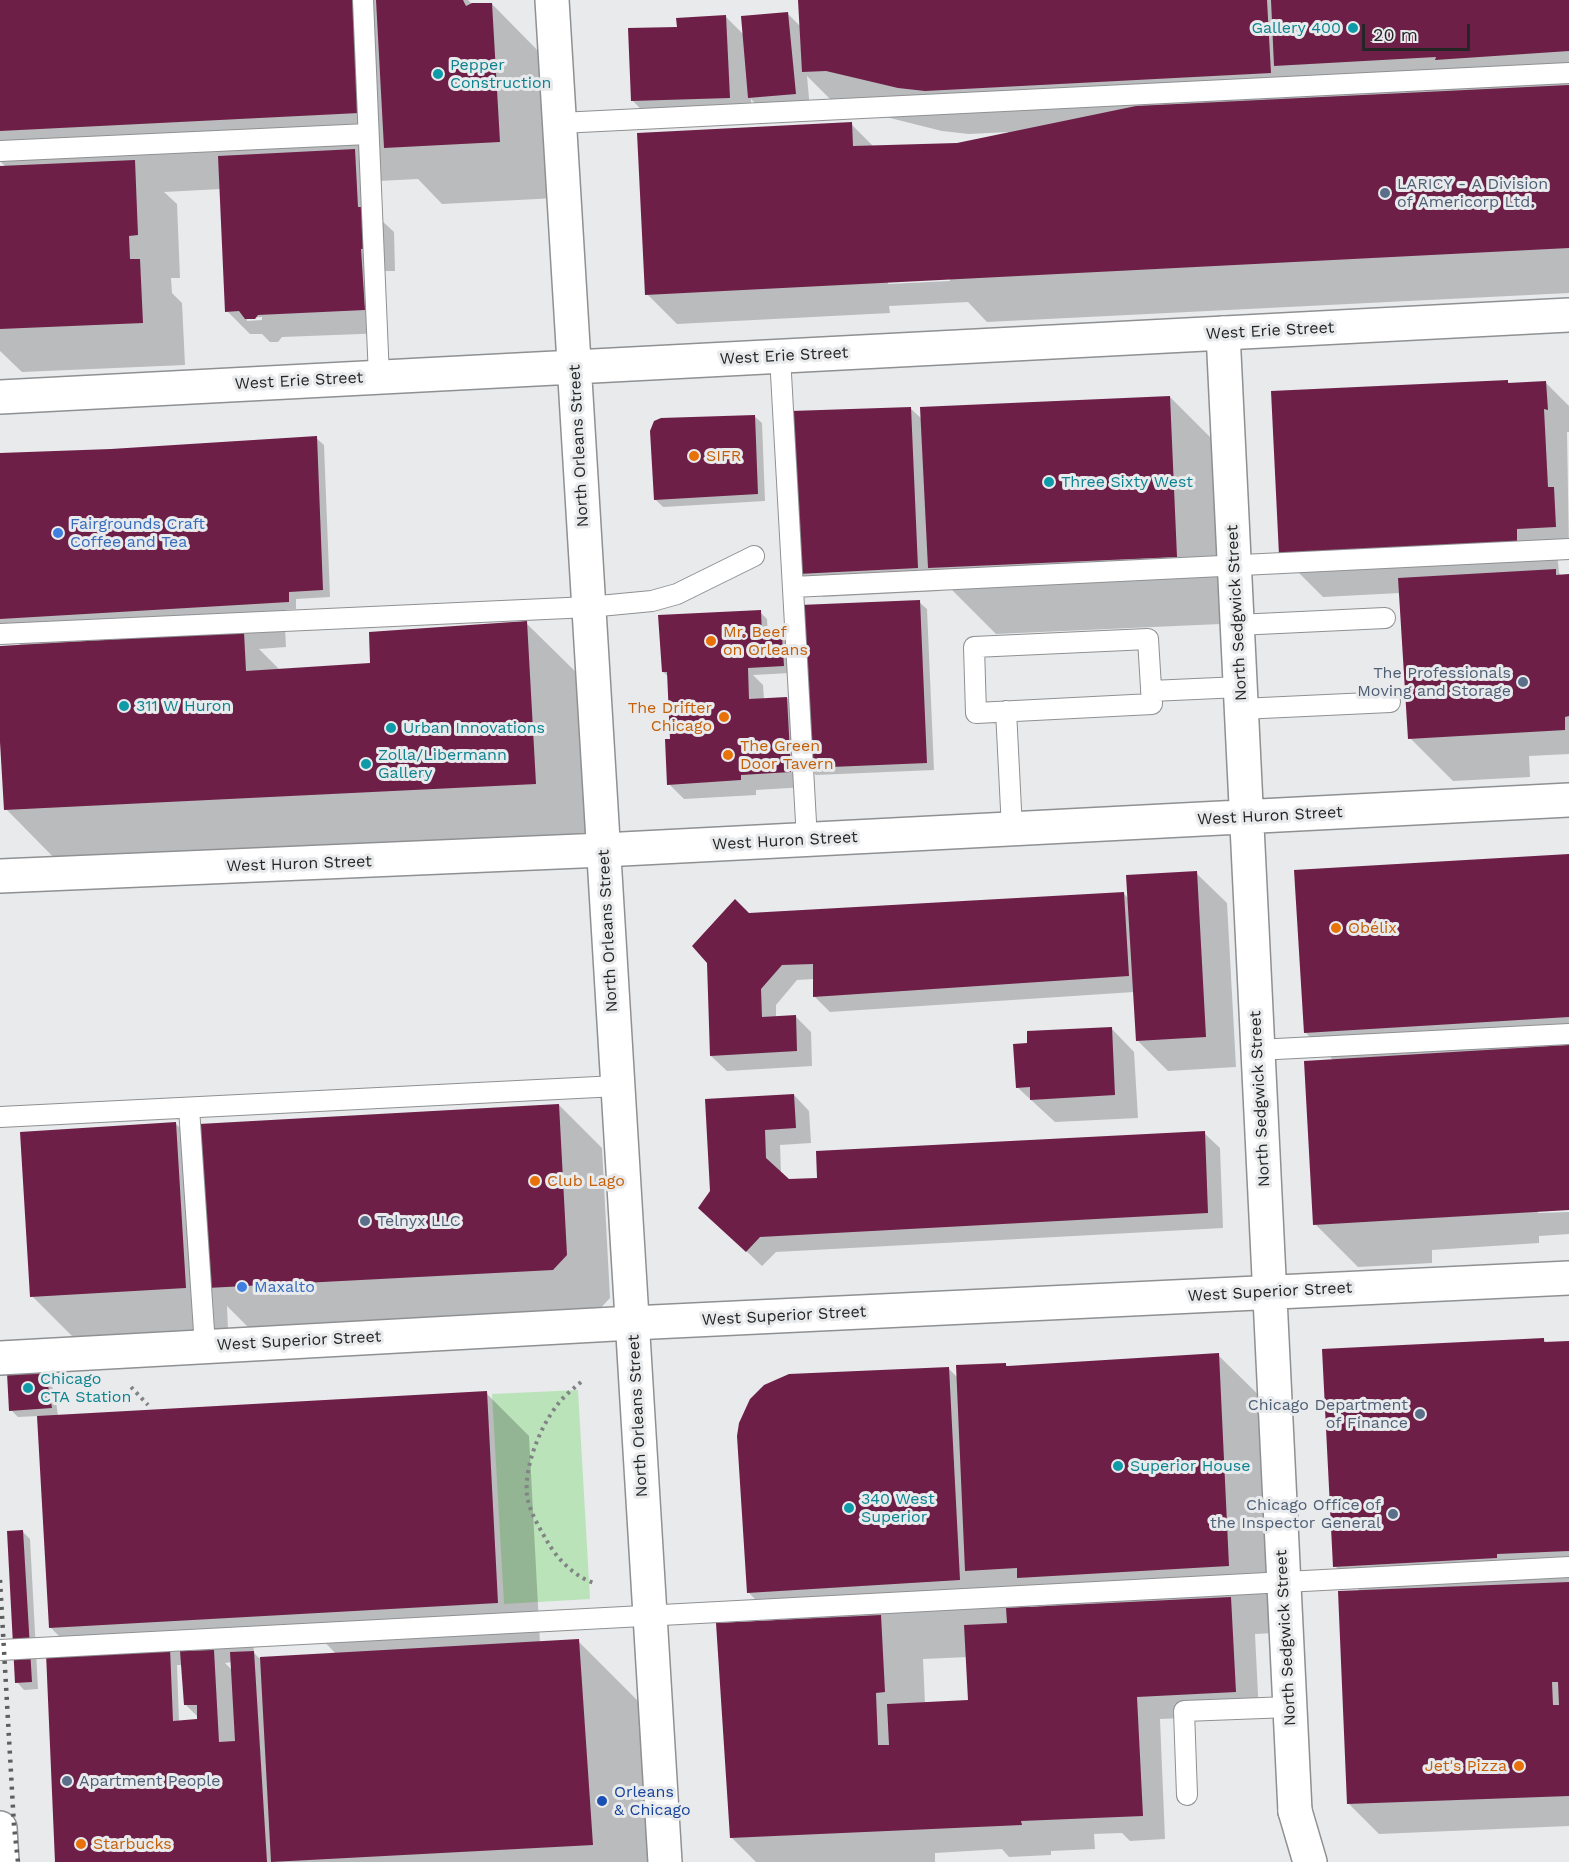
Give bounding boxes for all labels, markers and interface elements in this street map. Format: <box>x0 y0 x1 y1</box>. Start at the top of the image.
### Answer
scale bar <box>1365 12 1473 50</box>
place label: Gallery 400 <box>1251 18 1341 38</box>
marker: Gallery 400 <box>1346 21 1360 35</box>
text: 20 m <box>1373 24 1418 45</box>
place label: Pepper Construction <box>450 55 551 93</box>
marker: Pepper Construction <box>431 67 445 81</box>
place label: LARICY - A Division of Americorp Ltd. <box>1397 174 1548 212</box>
marker: LARICY - A Division of Americorp Ltd. <box>1378 186 1392 200</box>
street label: West Erie Street <box>1205 318 1335 344</box>
street label: West Erie Street <box>719 343 849 369</box>
street label: North Orleans Street <box>565 364 593 528</box>
street label: West Erie Street <box>234 368 364 394</box>
place label: SIFR <box>706 446 741 466</box>
marker: SIFR <box>687 449 701 463</box>
place label: Three Sixty West <box>1061 472 1193 492</box>
marker: Three Sixty West <box>1042 475 1056 489</box>
place label: Fairgrounds Craft Coffee and Tea <box>70 514 205 552</box>
street label: North Sedgwick Street <box>1223 524 1251 702</box>
marker: Fairgrounds Craft Coffee and Tea <box>51 526 65 540</box>
place label: Mr. Beef on Orleans <box>723 622 808 660</box>
marker: Mr. Beef on Orleans <box>704 634 718 648</box>
place label: The Professionals Moving and Storage <box>1357 663 1511 701</box>
marker: The Professionals Moving and Storage <box>1516 675 1530 689</box>
place label: 311 W Huron <box>136 696 231 716</box>
place label: The Drifter Chicago <box>628 698 712 736</box>
marker: 311 W Huron <box>117 699 131 713</box>
marker: The Drifter Chicago <box>717 710 731 724</box>
place label: Urban Innovations <box>403 718 545 738</box>
marker: Urban Innovations <box>384 721 398 735</box>
place label: The Green Door Tavern <box>740 736 834 774</box>
place label: Zolla/Libermann Gallery <box>378 745 507 783</box>
marker: The Green Door Tavern <box>721 748 735 762</box>
marker: Zolla/Libermann Gallery <box>359 757 373 771</box>
street label: West Huron Street <box>1197 803 1343 829</box>
street label: West Huron Street <box>712 828 858 854</box>
street label: North Orleans Street <box>594 849 622 1013</box>
street label: West Huron Street <box>226 852 372 876</box>
place label: Obélix <box>1348 918 1397 938</box>
marker: Obélix <box>1329 921 1343 935</box>
street label: North Sedgwick Street <box>1246 1010 1274 1188</box>
place label: Club Lago <box>547 1171 625 1191</box>
marker: Club Lago <box>528 1174 542 1188</box>
place label: Telnyx LLC <box>377 1211 461 1231</box>
marker: Telnyx LLC <box>358 1214 372 1228</box>
place label: Maxalto <box>254 1277 315 1297</box>
street label: West Superior Street <box>1187 1278 1353 1306</box>
marker: Maxalto <box>235 1280 249 1294</box>
street label: West Superior Street <box>701 1302 867 1330</box>
street label: West Superior Street <box>216 1327 382 1355</box>
street label: North Orleans Street <box>624 1334 652 1498</box>
place label: Chicago CTA Station <box>40 1369 131 1407</box>
marker: Chicago CTA Station <box>21 1381 35 1395</box>
place label: Chicago Department of Finance <box>1248 1395 1408 1433</box>
marker: Chicago Department of Finance <box>1413 1407 1427 1421</box>
place label: Superior House <box>1130 1456 1250 1476</box>
marker: Superior House <box>1111 1459 1125 1473</box>
place label: 340 West Superior <box>861 1489 935 1527</box>
place label: Chicago Office of the Inspector General <box>1210 1495 1381 1533</box>
marker: 340 West Superior <box>842 1501 856 1515</box>
marker: Chicago Office of the Inspector General <box>1386 1507 1400 1521</box>
street label: North Sedgwick Street <box>1272 1549 1300 1727</box>
place label: Jet's Pizza <box>1425 1756 1507 1776</box>
marker: Jet's Pizza <box>1512 1759 1526 1773</box>
place label: Apartment People <box>79 1771 220 1791</box>
marker: Apartment People <box>60 1774 74 1788</box>
place label: Orleans & Chicago <box>614 1782 691 1820</box>
marker: Orleans & Chicago <box>595 1794 609 1808</box>
place label: Starbucks <box>93 1834 172 1854</box>
marker: Starbucks <box>74 1837 88 1851</box>

